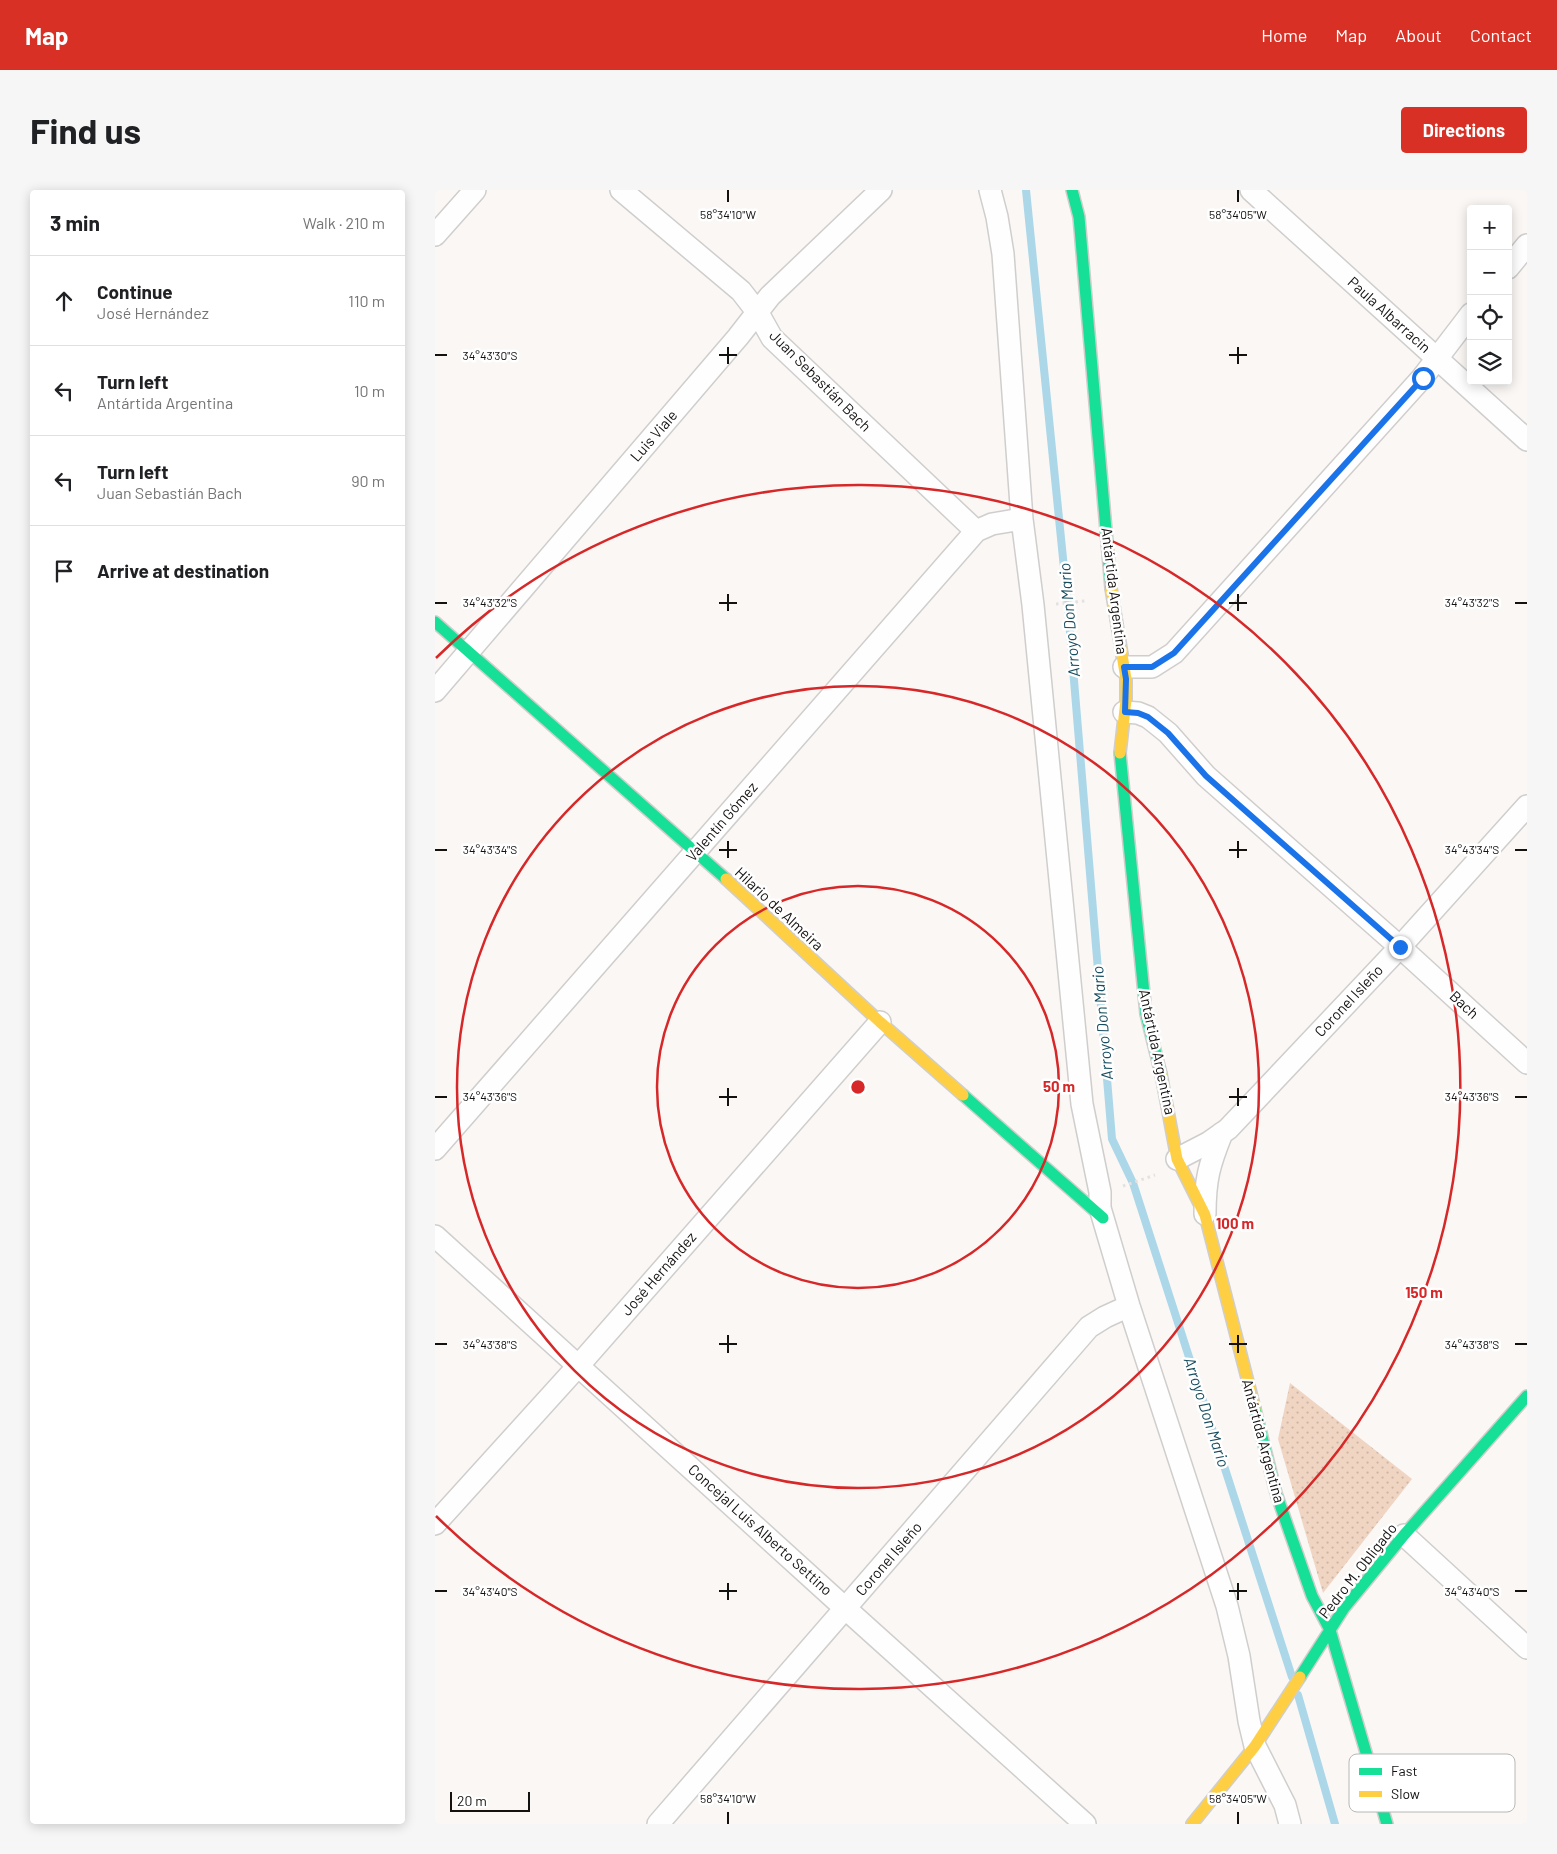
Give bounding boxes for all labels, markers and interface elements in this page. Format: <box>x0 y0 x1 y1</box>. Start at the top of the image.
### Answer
text: Map <box>25 21 68 50</box>
text: Home <box>1261 24 1307 46</box>
text: Map <box>1335 24 1367 46</box>
text: About <box>1395 24 1442 46</box>
text: Contact <box>1470 24 1532 46</box>
button: Directions <box>1401 107 1527 153</box>
text: Find us <box>30 109 141 151</box>
map controls <box>1467 205 1512 385</box>
button: + <box>1467 205 1512 250</box>
text: 58°34'10"W <box>700 207 756 221</box>
text: 58°34'05"W <box>1209 207 1267 221</box>
text: 3 min <box>50 210 100 235</box>
text: Walk · 210 m <box>303 213 385 232</box>
button: − <box>1467 250 1512 295</box>
street label: Paula Albarracin <box>1344 272 1435 356</box>
text: Continue <box>97 280 173 303</box>
icon: ahead <box>50 287 78 315</box>
text: 110 m <box>348 291 385 310</box>
button: locate <box>1467 295 1512 340</box>
text: José Hernández <box>97 303 209 322</box>
street label: Juan Sebastián Bach <box>766 326 875 435</box>
button: layers <box>1467 340 1512 385</box>
text: 34°43'30"S <box>463 348 517 362</box>
route start <box>1412 367 1435 390</box>
text: Turn left <box>97 370 168 393</box>
icon: left <box>50 377 78 405</box>
text: 10 m <box>354 381 385 400</box>
text: Antártida Argentina <box>97 393 233 412</box>
street label: Luis Viale <box>626 406 680 465</box>
text: Turn left <box>97 460 168 483</box>
icon: left <box>50 467 78 495</box>
text: 90 m <box>351 471 385 490</box>
text: Juan Sebastián Bach <box>97 483 242 502</box>
street label: Antártida Argentina <box>1098 526 1132 655</box>
icon: arrive <box>50 557 78 585</box>
text: Arrive at destination <box>97 559 269 582</box>
water label: Arroyo Don Mario <box>1054 562 1083 678</box>
text: 34°43'32"S <box>463 595 517 609</box>
text: 34°43'32"S <box>1445 595 1499 609</box>
street label: Valentín Gómez <box>682 778 761 865</box>
text: 34°43'34"S <box>463 842 517 856</box>
text: 34°43'34"S <box>1445 842 1499 856</box>
street label: Hilario de Almeira <box>732 863 828 954</box>
route end <box>1389 936 1412 959</box>
street label: Coronel Isleño <box>1310 961 1386 1040</box>
water label: Arroyo Don Mario <box>1087 965 1116 1081</box>
street label: Bach <box>1447 986 1483 1022</box>
street label: Antártida Argentina <box>1136 987 1180 1116</box>
text: 50 m <box>1043 1077 1075 1095</box>
centre of rings <box>849 1078 867 1096</box>
text: 34°43'36"S <box>463 1089 517 1103</box>
text: 34°43'36"S <box>1445 1089 1499 1103</box>
text: 100 m <box>1216 1214 1254 1232</box>
street label: José Hernández <box>617 1228 700 1319</box>
text: 150 m <box>1405 1283 1443 1301</box>
text: 34°43'38"S <box>463 1337 517 1351</box>
text: 34°43'38"S <box>1445 1337 1499 1351</box>
water label: Arroyo Don Mario <box>1181 1355 1234 1469</box>
street label: Antártida Argentina <box>1239 1377 1289 1505</box>
street label: Concejal Luis Alberto Settino <box>685 1460 836 1599</box>
street label: Coronel Isleño <box>851 1518 925 1599</box>
street label: Pedro M. Obligado <box>1314 1519 1400 1622</box>
text: 34°43'40"S <box>462 1584 518 1598</box>
text: 34°43'40"S <box>1444 1584 1500 1598</box>
legend <box>1349 1754 1515 1812</box>
text: Fast <box>1391 1762 1417 1779</box>
text: Slow <box>1391 1785 1420 1802</box>
scale bar <box>450 1789 530 1812</box>
text: 58°34'10"W <box>700 1791 756 1805</box>
text: 58°34'05"W <box>1209 1791 1267 1805</box>
text: 20 m <box>457 1792 487 1809</box>

